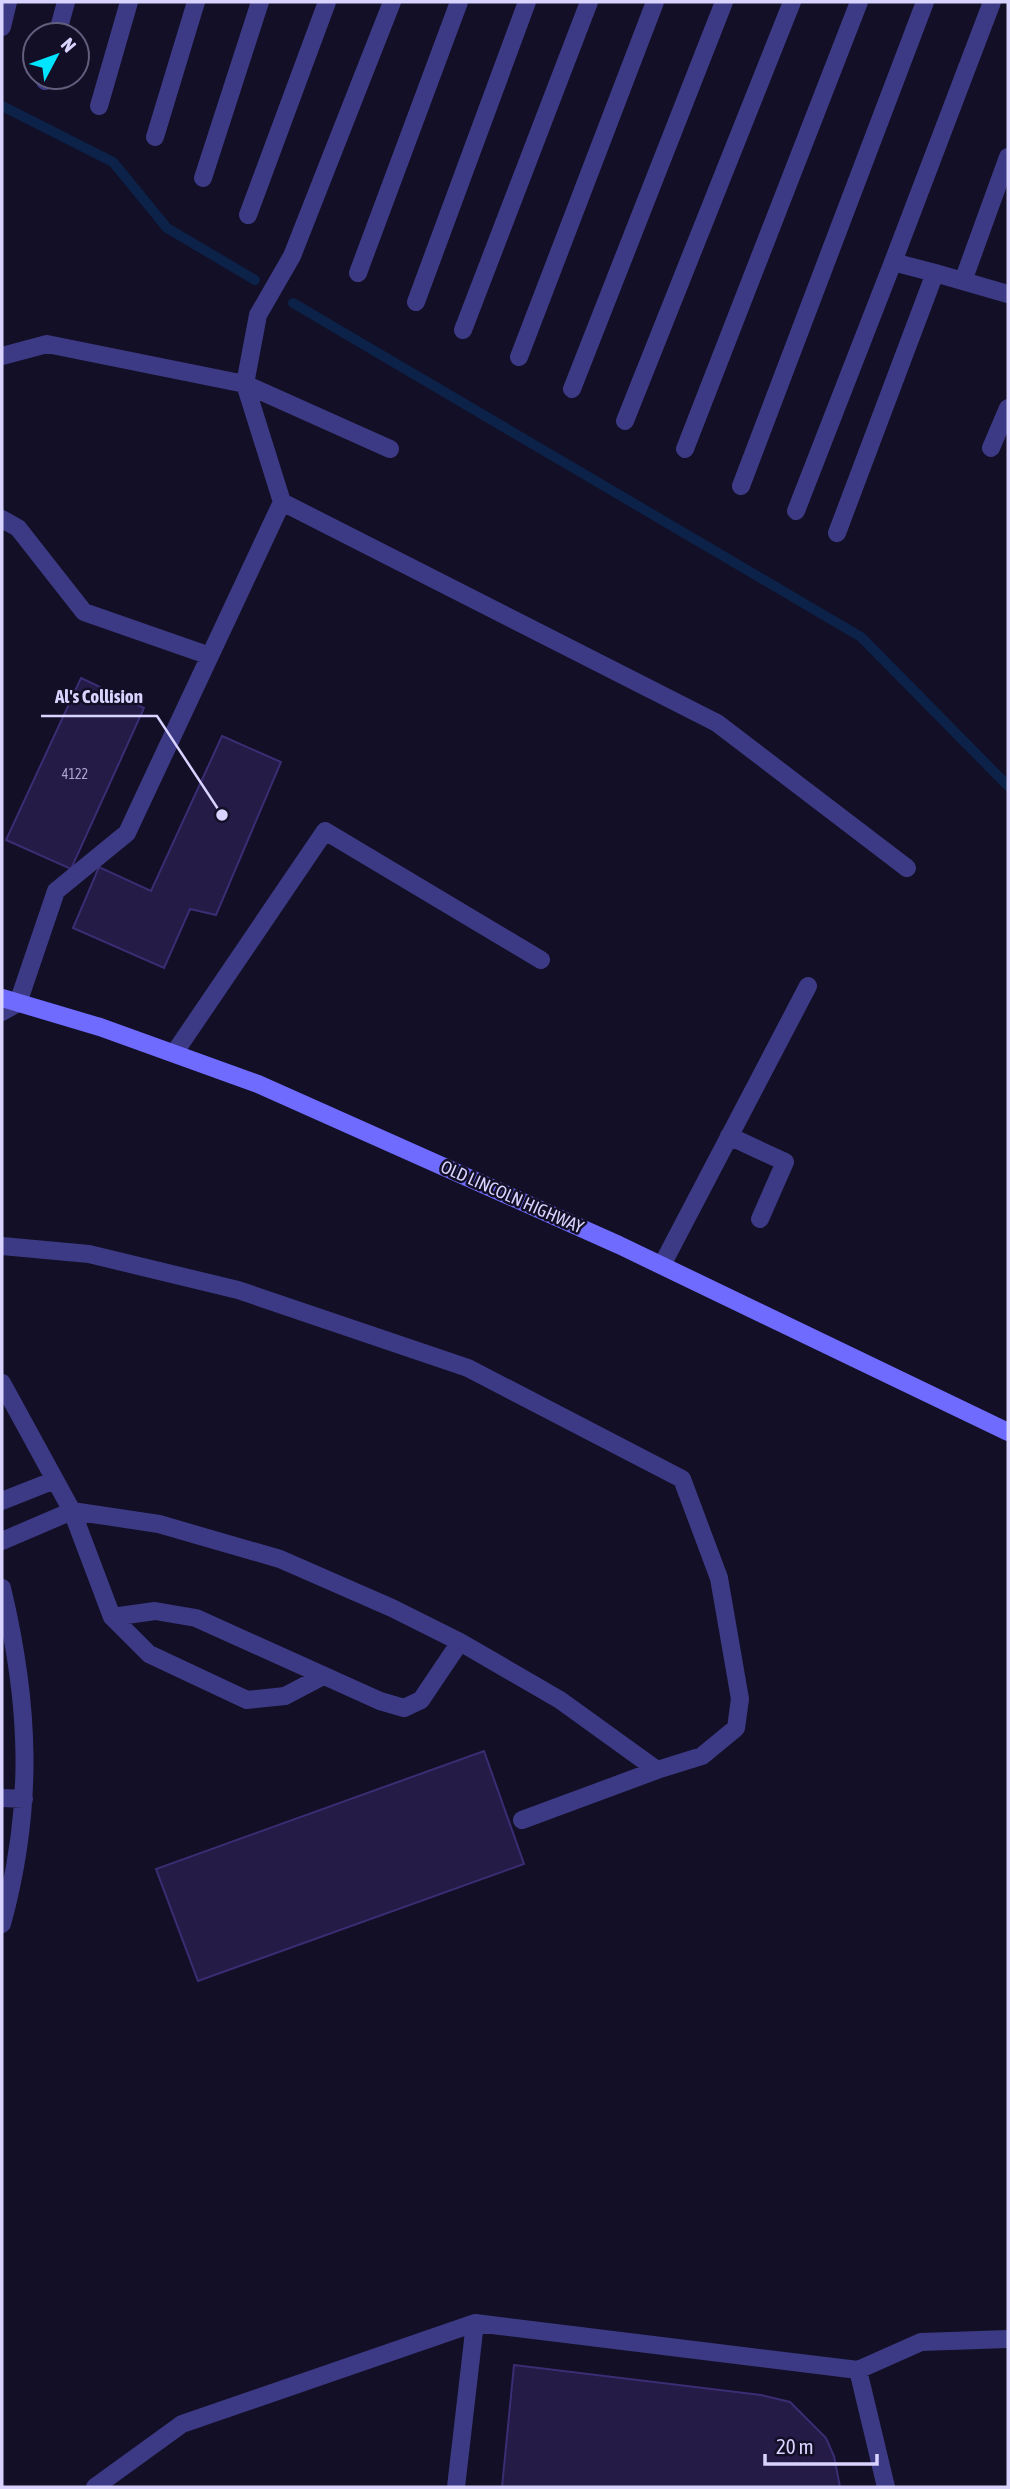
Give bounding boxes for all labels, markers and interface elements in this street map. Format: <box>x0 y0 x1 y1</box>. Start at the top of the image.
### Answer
north arrow <box>21 21 91 91</box>
text: N <box>57 33 81 56</box>
callout: Al's Collision <box>41 676 157 716</box>
text: Al's Collision <box>54 685 143 707</box>
house number: 4122 <box>62 766 88 782</box>
street label: OLD LINCOLN HIGHWAY <box>438 1156 587 1237</box>
scale bar <box>765 2422 877 2466</box>
text: 20 m <box>776 2434 814 2458</box>

